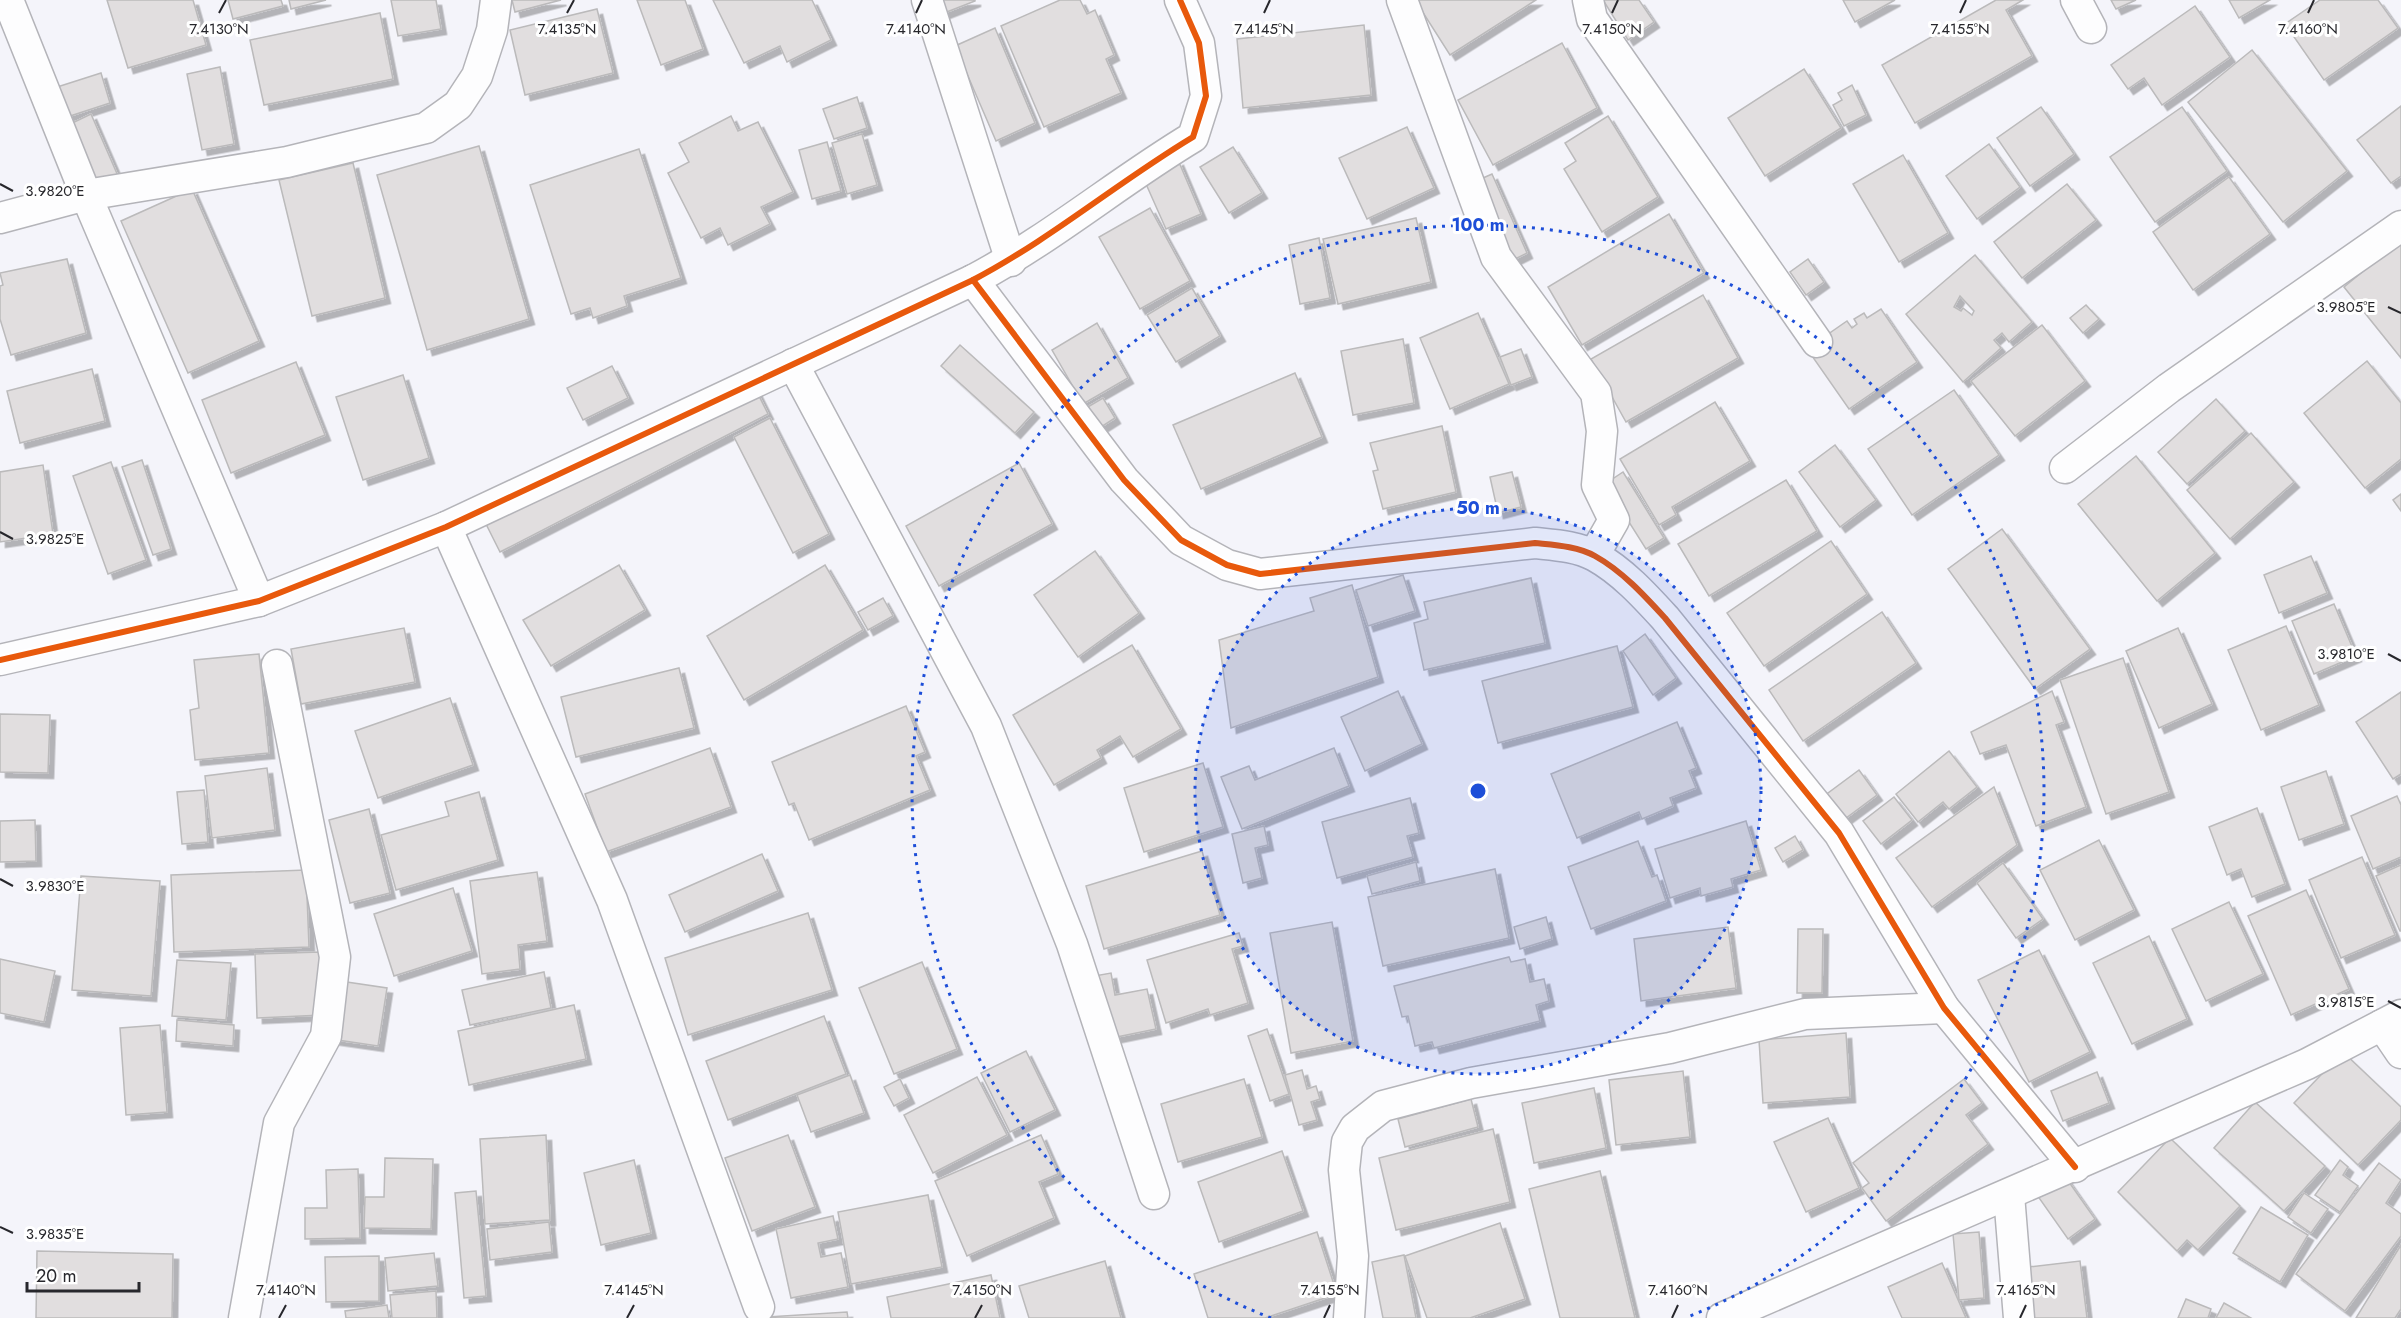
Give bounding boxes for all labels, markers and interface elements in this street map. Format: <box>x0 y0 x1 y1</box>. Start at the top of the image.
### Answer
text: 7.4130°N <box>189 18 249 40</box>
text: 7.4135°N <box>538 18 596 40</box>
text: 7.4140°N <box>886 18 946 40</box>
text: 7.4145°N <box>1234 18 1294 40</box>
text: 7.4150°N <box>1582 18 1642 40</box>
text: 7.4155°N <box>1930 18 1990 40</box>
text: 7.4160°N <box>2278 18 2338 40</box>
text: 3.9820°E <box>25 180 85 202</box>
text: 100 m <box>1451 212 1505 238</box>
text: 3.9805°E <box>2316 296 2376 318</box>
text: 50 m <box>1456 495 1500 521</box>
text: 3.9825°E <box>26 528 84 550</box>
text: 3.9810°E <box>2317 643 2375 665</box>
centre of rings <box>1468 781 1488 801</box>
text: 3.9830°E <box>26 875 84 897</box>
text: 3.9815°E <box>2318 991 2374 1013</box>
text: 3.9835°E <box>26 1223 84 1245</box>
scale bar <box>27 1255 140 1293</box>
text: 20 m <box>36 1263 76 1289</box>
text: 7.4140°N <box>256 1279 316 1301</box>
text: 7.4145°N <box>604 1279 664 1301</box>
text: 7.4150°N <box>952 1279 1012 1301</box>
text: 7.4155°N <box>1300 1279 1360 1301</box>
text: 7.4160°N <box>1648 1279 1708 1301</box>
text: 7.4165°N <box>1996 1279 2056 1301</box>

